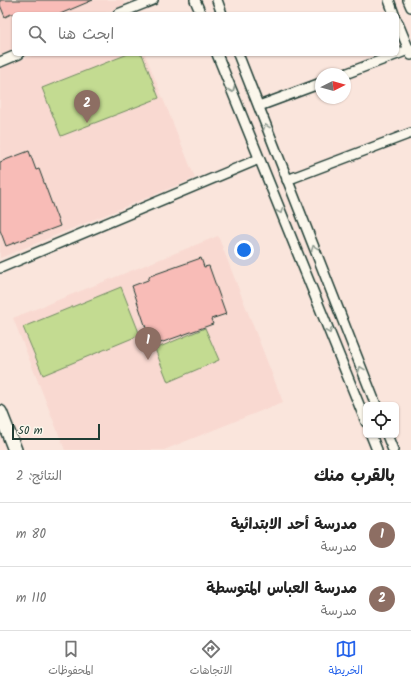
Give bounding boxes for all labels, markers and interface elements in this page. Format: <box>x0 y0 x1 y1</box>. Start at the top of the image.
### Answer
search box <box>12 12 399 56</box>
icon: search <box>26 23 48 45</box>
text: ابحث هنا <box>58 23 114 47</box>
north arrow <box>315 68 351 104</box>
one-way arrow <box>227 87 235 94</box>
pin: 2 <box>74 90 100 123</box>
one-way arrow <box>263 123 271 130</box>
one-way arrow <box>276 207 284 214</box>
your location <box>234 240 254 260</box>
one-way arrow <box>310 244 318 251</box>
pin: 1 <box>135 327 161 360</box>
one-way arrow <box>325 328 333 335</box>
one-way arrow <box>358 365 366 372</box>
map controls <box>363 402 399 438</box>
button: locate <box>363 402 399 438</box>
scale bar <box>12 422 100 441</box>
text: 50 m <box>18 422 43 440</box>
text: بالقرب منك <box>314 463 395 490</box>
text: النتائج: 2 <box>16 466 62 487</box>
text: مدرسة أحد الابتدائية <box>231 513 357 537</box>
text: 80 m <box>16 524 46 545</box>
text: 1 <box>380 524 384 545</box>
text: مدرسة <box>321 537 357 558</box>
text: مدرسة العباس المتوسطة <box>206 577 357 601</box>
text: 110 m <box>16 588 46 609</box>
text: 2 <box>378 588 386 609</box>
text: مدرسة <box>321 601 357 622</box>
tab: المحفوظات <box>48 638 93 680</box>
tab: الاتجاهات <box>190 638 232 680</box>
tab: الخريطة <box>329 638 363 680</box>

